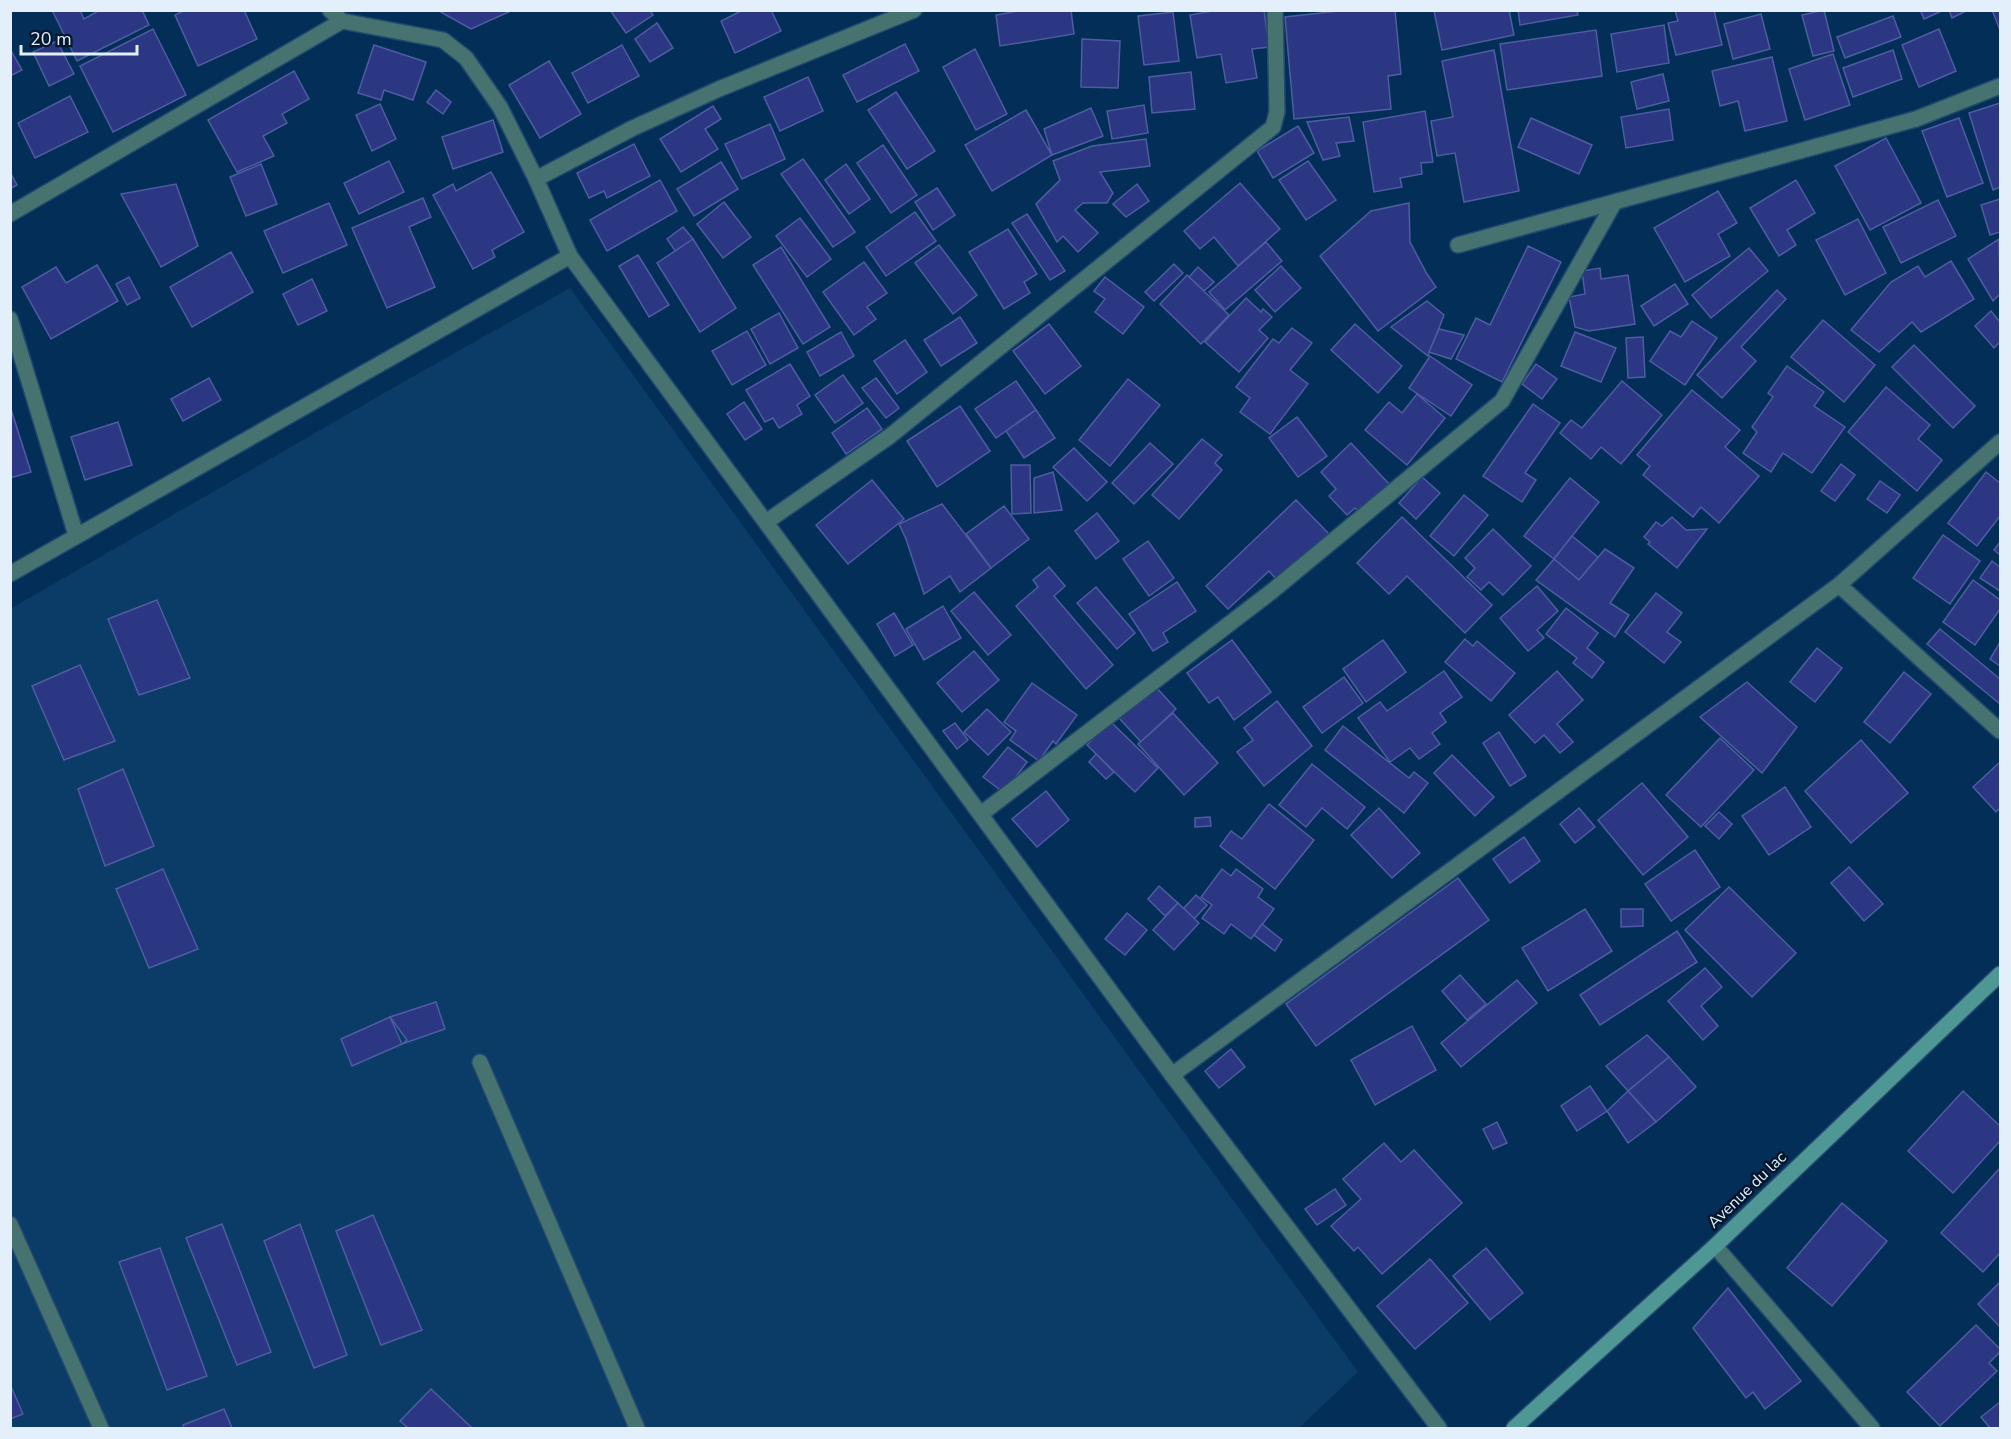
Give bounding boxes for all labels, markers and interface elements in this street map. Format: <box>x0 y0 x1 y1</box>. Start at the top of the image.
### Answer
scale bar <box>21 18 136 56</box>
text: 20 m <box>30 27 72 51</box>
street label: Avenue du lac <box>1703 1146 1792 1233</box>

